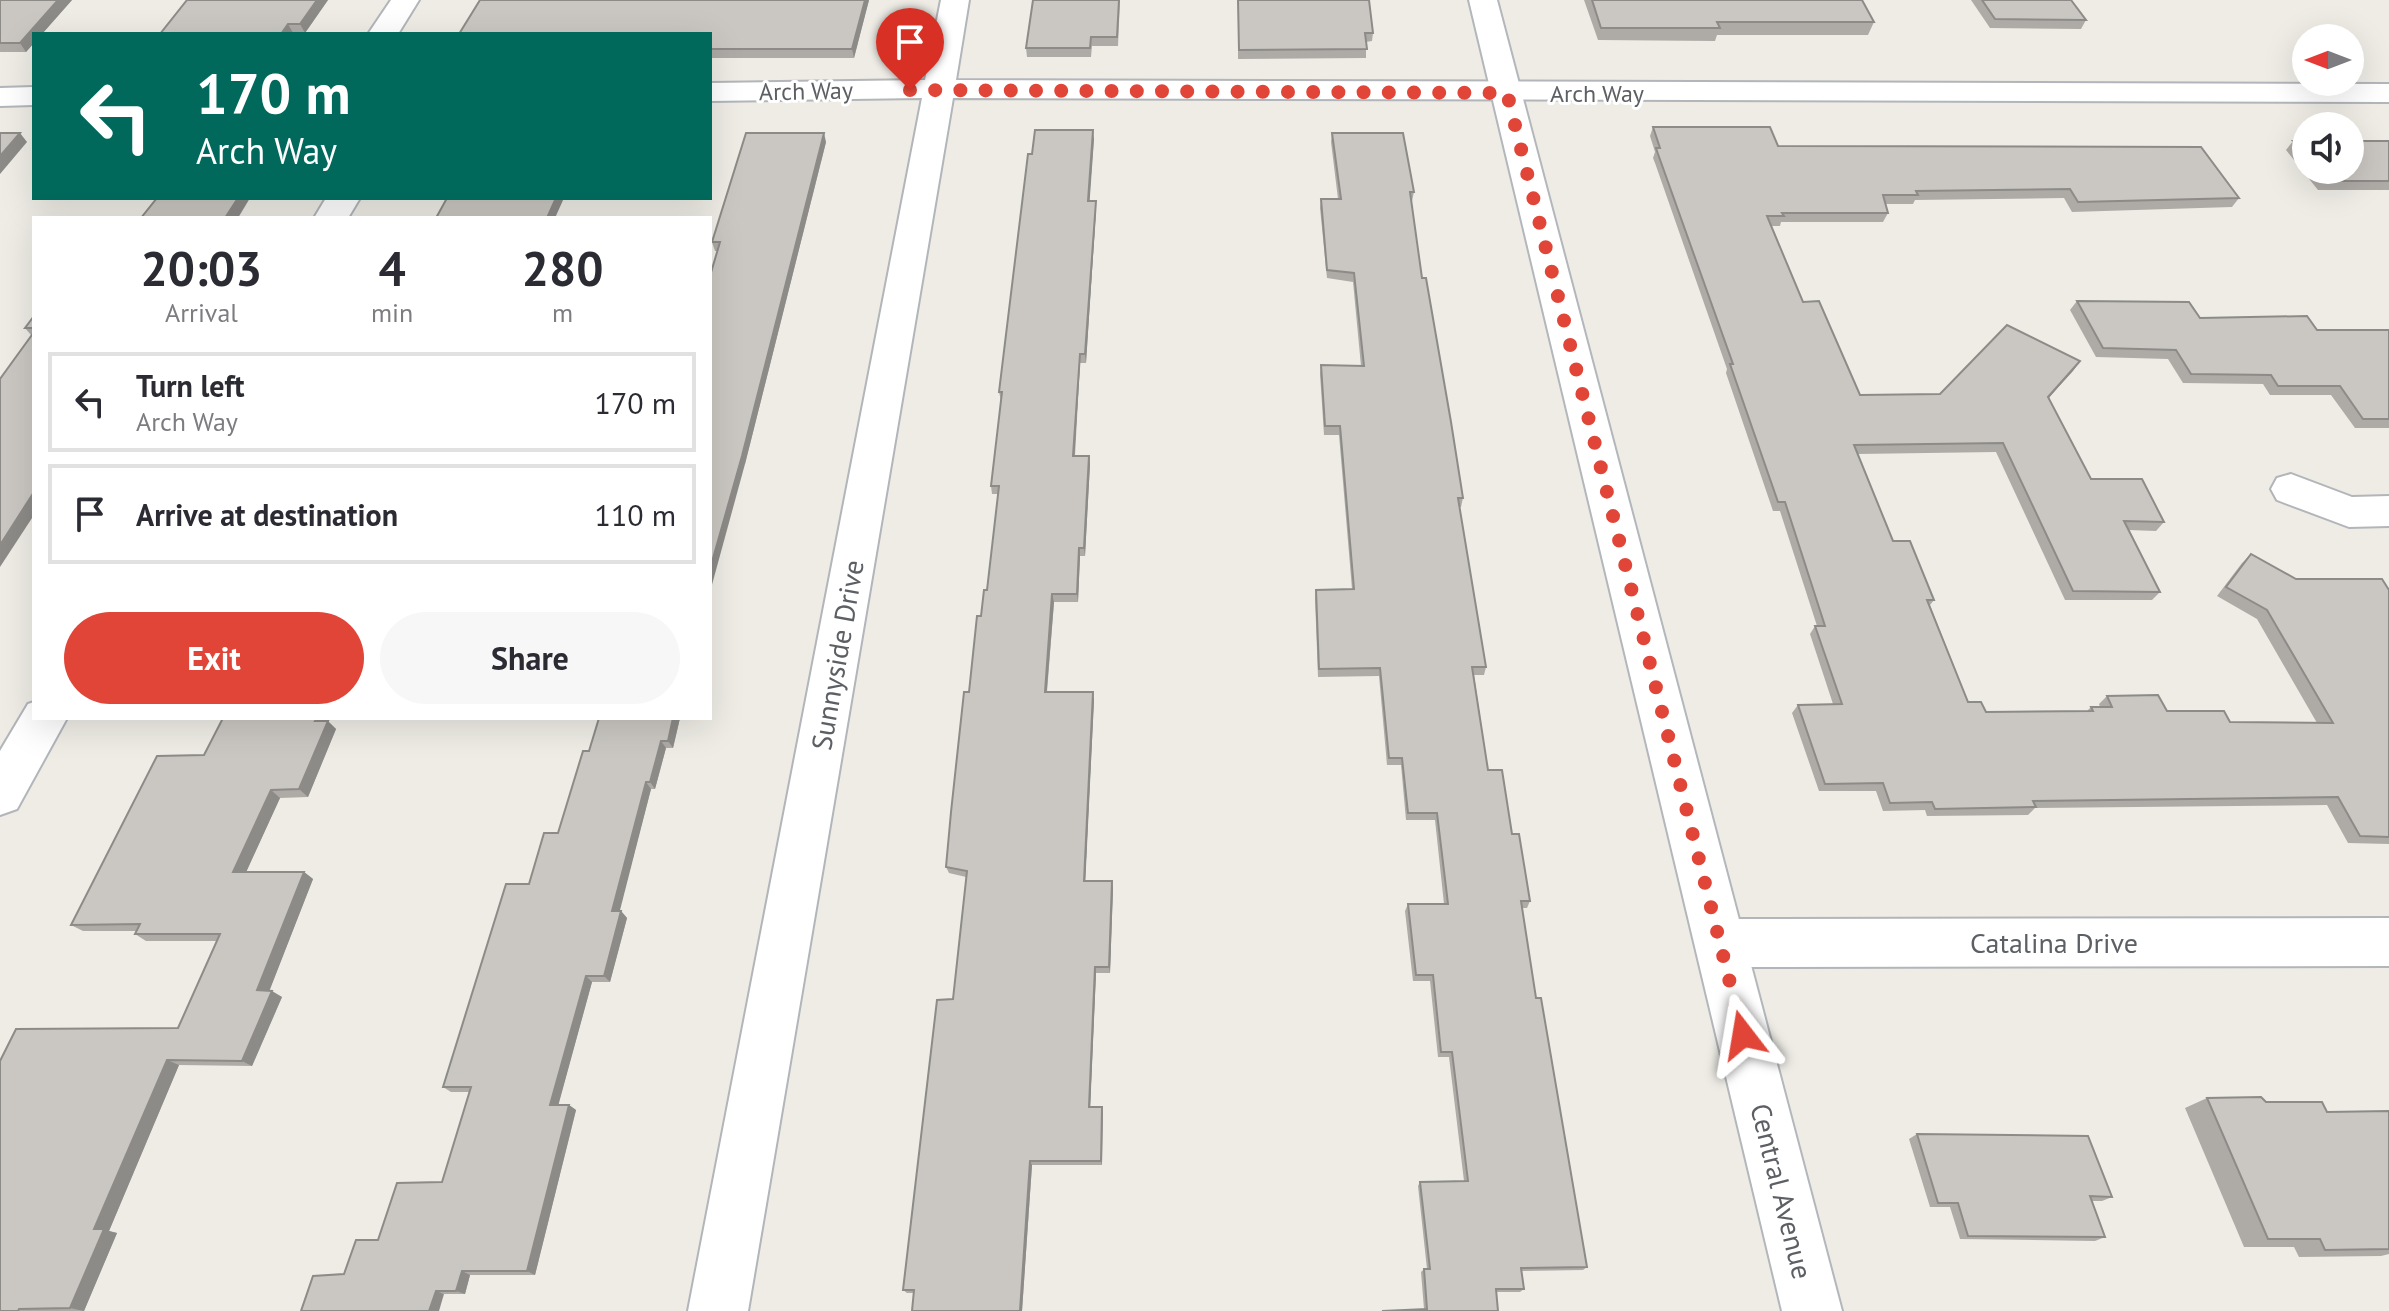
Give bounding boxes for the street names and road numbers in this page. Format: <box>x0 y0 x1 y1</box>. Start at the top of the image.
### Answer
street label: Arch Way <box>759 75 853 107</box>
street label: Arch Way <box>1550 78 1644 109</box>
street label: Sunnyside Drive <box>802 557 872 753</box>
street label: Catalina Drive <box>1970 924 2138 961</box>
street label: Central Avenue <box>1742 1099 1822 1283</box>

